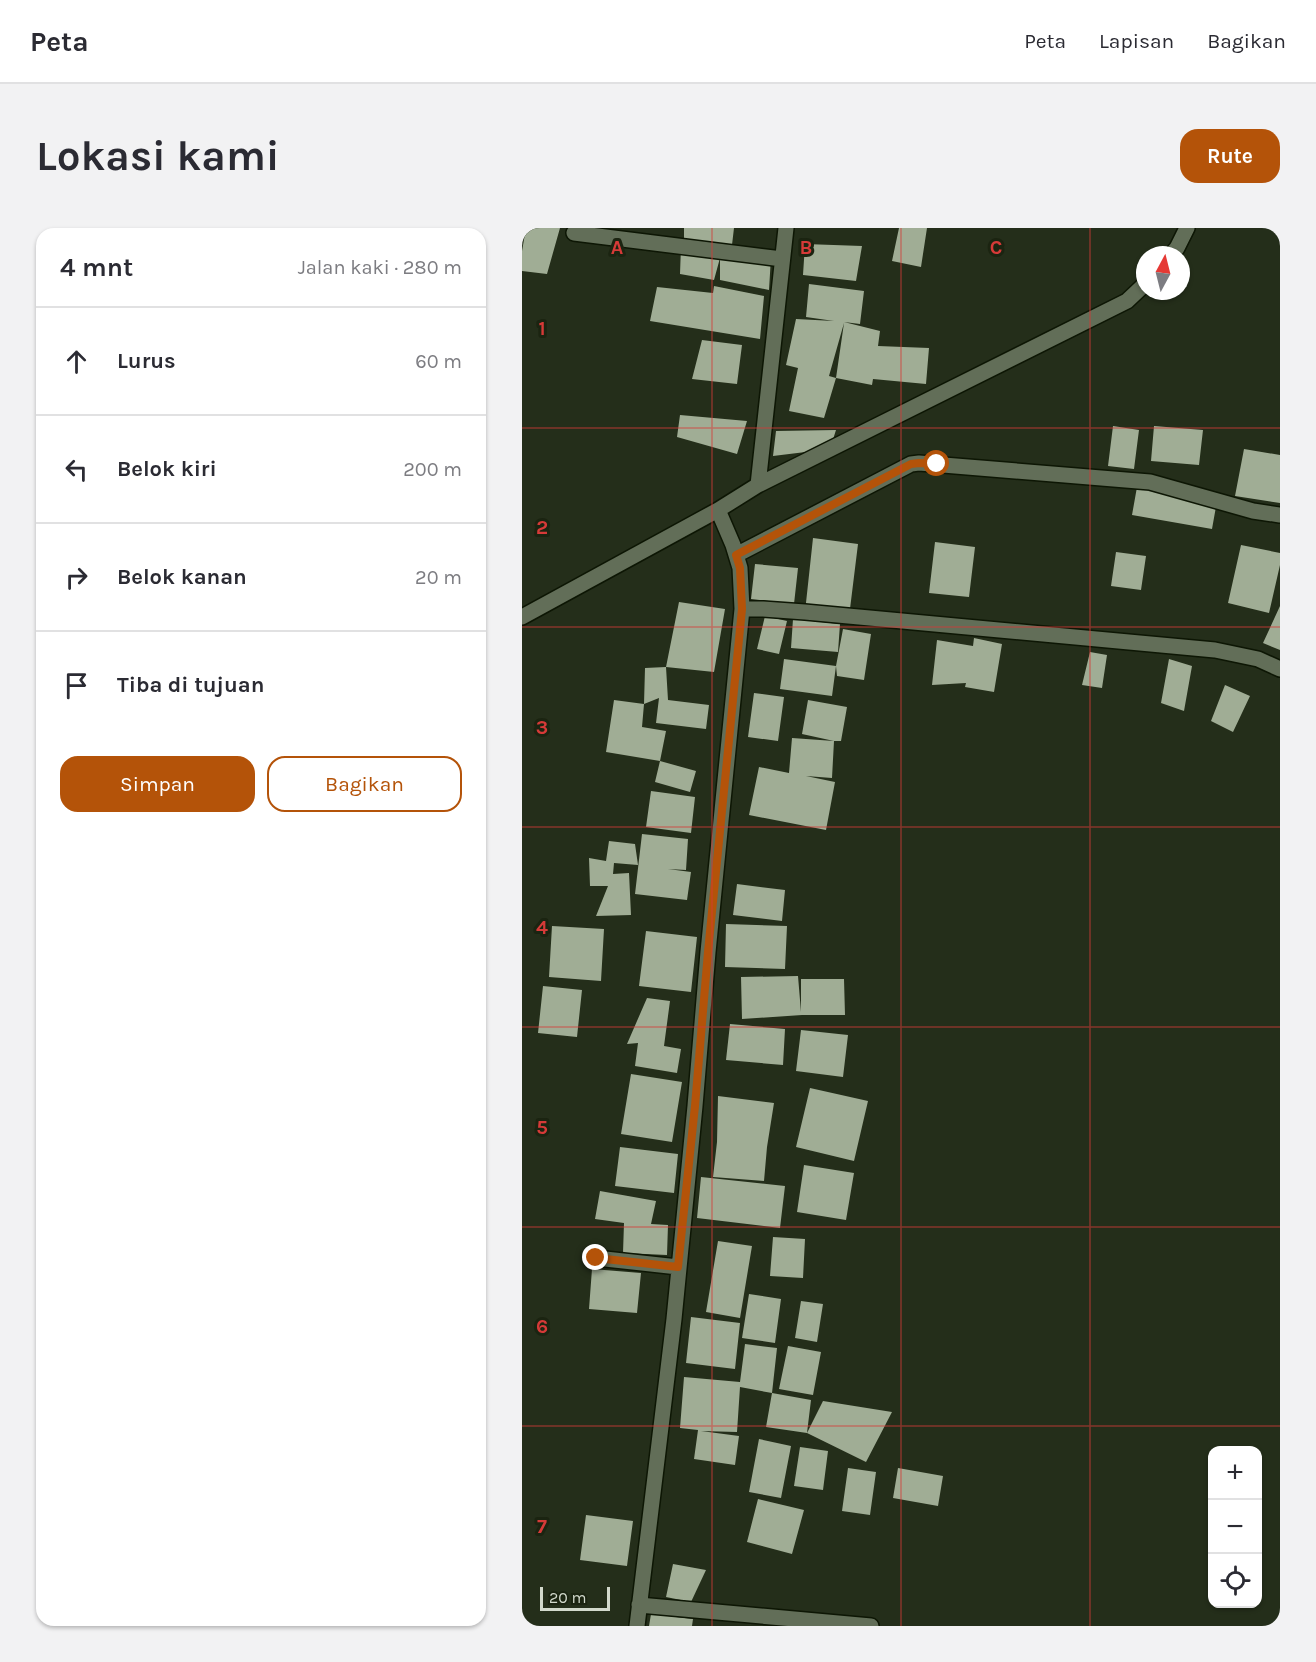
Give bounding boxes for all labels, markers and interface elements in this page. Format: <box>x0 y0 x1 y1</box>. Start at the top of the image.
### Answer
text: Peta <box>30 25 89 58</box>
text: Peta <box>1024 29 1066 53</box>
text: Lapisan <box>1099 29 1174 53</box>
text: Bagikan <box>1207 29 1286 53</box>
button: Rute <box>1180 129 1280 183</box>
text: Lokasi kami <box>36 131 280 181</box>
text: A <box>611 236 624 259</box>
text: B <box>800 236 812 259</box>
text: C <box>990 236 1002 259</box>
north arrow <box>1136 246 1190 300</box>
text: 4 mnt <box>60 252 133 283</box>
text: Jalan kaki · 280 m <box>298 256 462 279</box>
text: 1 <box>538 317 546 340</box>
icon: ahead <box>60 345 93 378</box>
text: Lurus <box>117 348 176 374</box>
text: 60 m <box>415 350 462 373</box>
route start <box>923 450 949 476</box>
icon: left <box>60 453 93 486</box>
text: Belok kiri <box>117 456 217 482</box>
text: 200 m <box>403 458 462 481</box>
text: 2 <box>536 516 548 539</box>
icon: right <box>60 561 93 594</box>
text: Belok kanan <box>117 564 247 590</box>
text: 20 m <box>415 566 462 589</box>
icon: arrive <box>60 669 93 702</box>
text: Tiba di tujuan <box>117 672 264 698</box>
text: 3 <box>536 716 548 739</box>
button: Simpan <box>60 756 255 812</box>
button: Bagikan <box>267 756 462 812</box>
text: 4 <box>536 916 548 939</box>
text: 5 <box>536 1116 548 1139</box>
route end <box>582 1244 608 1270</box>
text: 6 <box>536 1315 548 1338</box>
map controls <box>1208 1446 1262 1608</box>
button: + <box>1208 1446 1262 1500</box>
button: − <box>1208 1500 1262 1554</box>
text: 7 <box>537 1515 547 1538</box>
button: locate <box>1208 1554 1262 1608</box>
scale bar <box>540 1584 610 1612</box>
text: 20 m <box>549 1588 587 1607</box>

